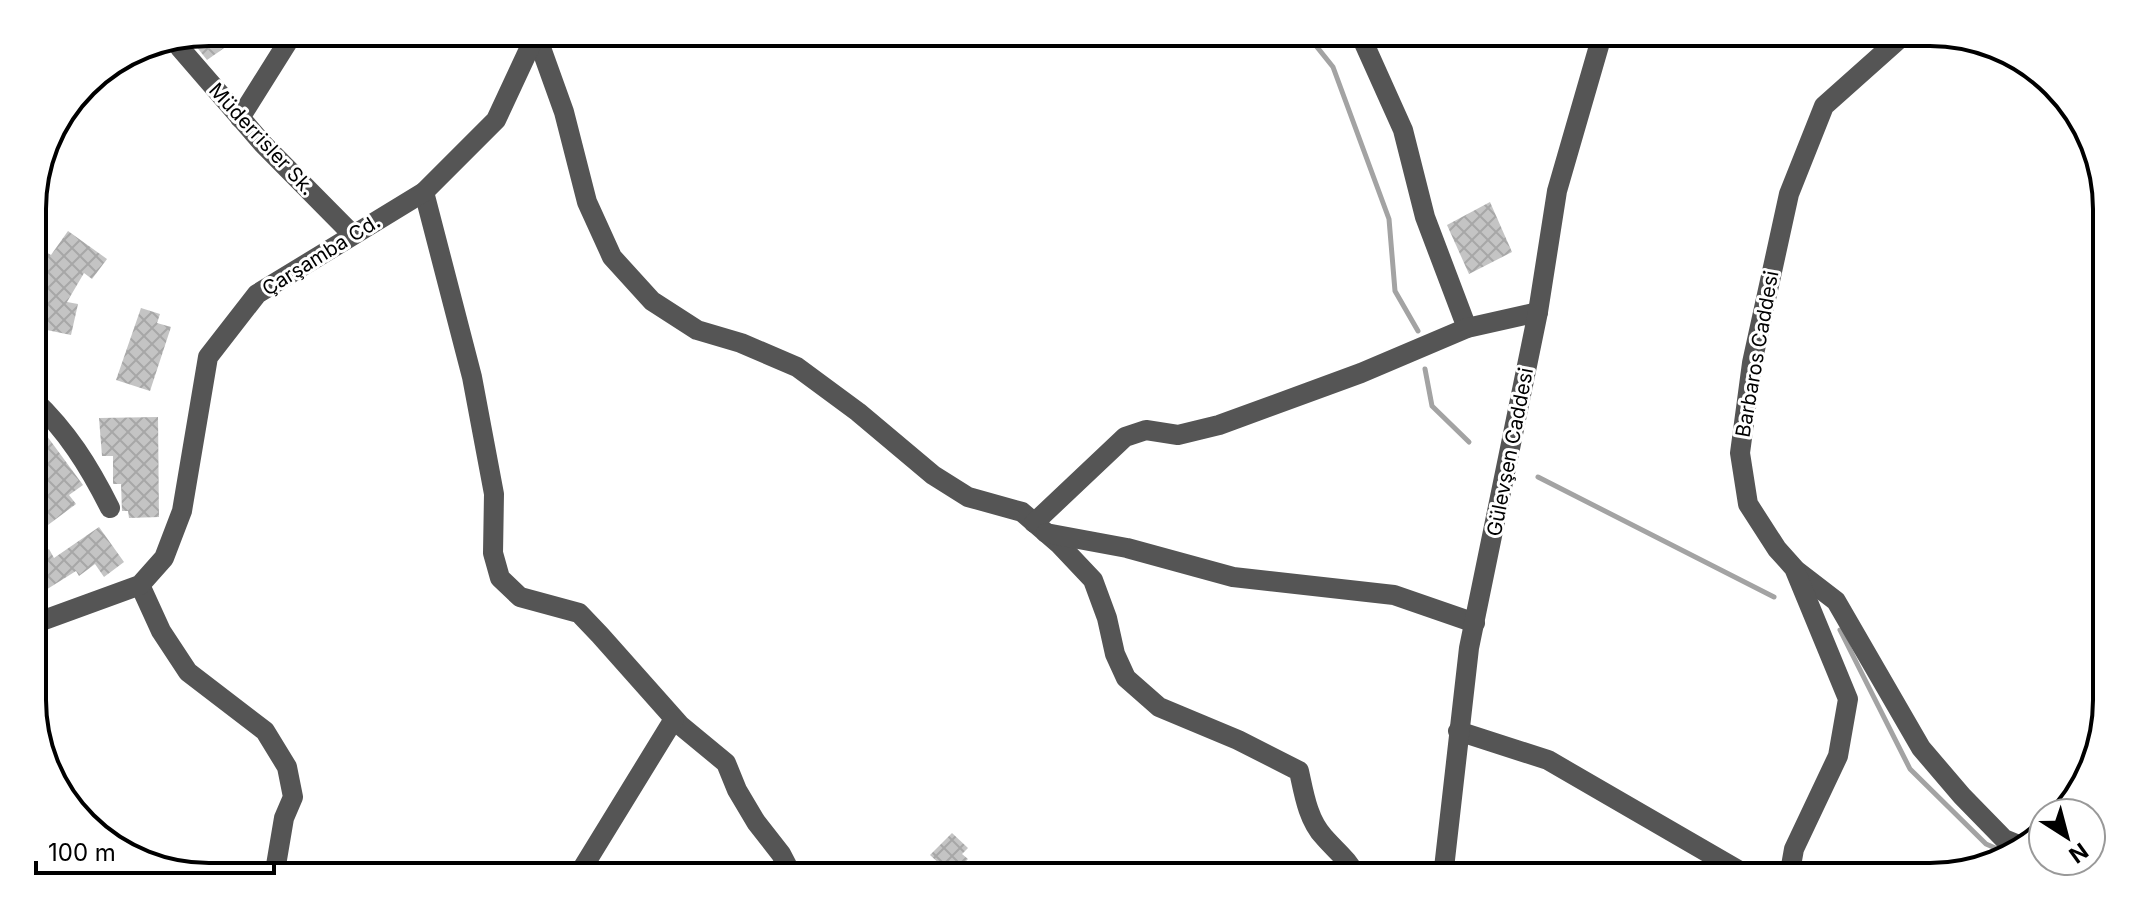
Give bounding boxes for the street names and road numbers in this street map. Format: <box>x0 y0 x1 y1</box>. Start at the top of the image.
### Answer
street label: Müderrisler Sk. <box>204 78 320 200</box>
street label: Çarşamba Cd. <box>258 209 384 301</box>
street label: Barbaros Caddesi <box>1731 269 1783 439</box>
street label: Gülevşen Caddesi <box>1482 366 1538 538</box>

